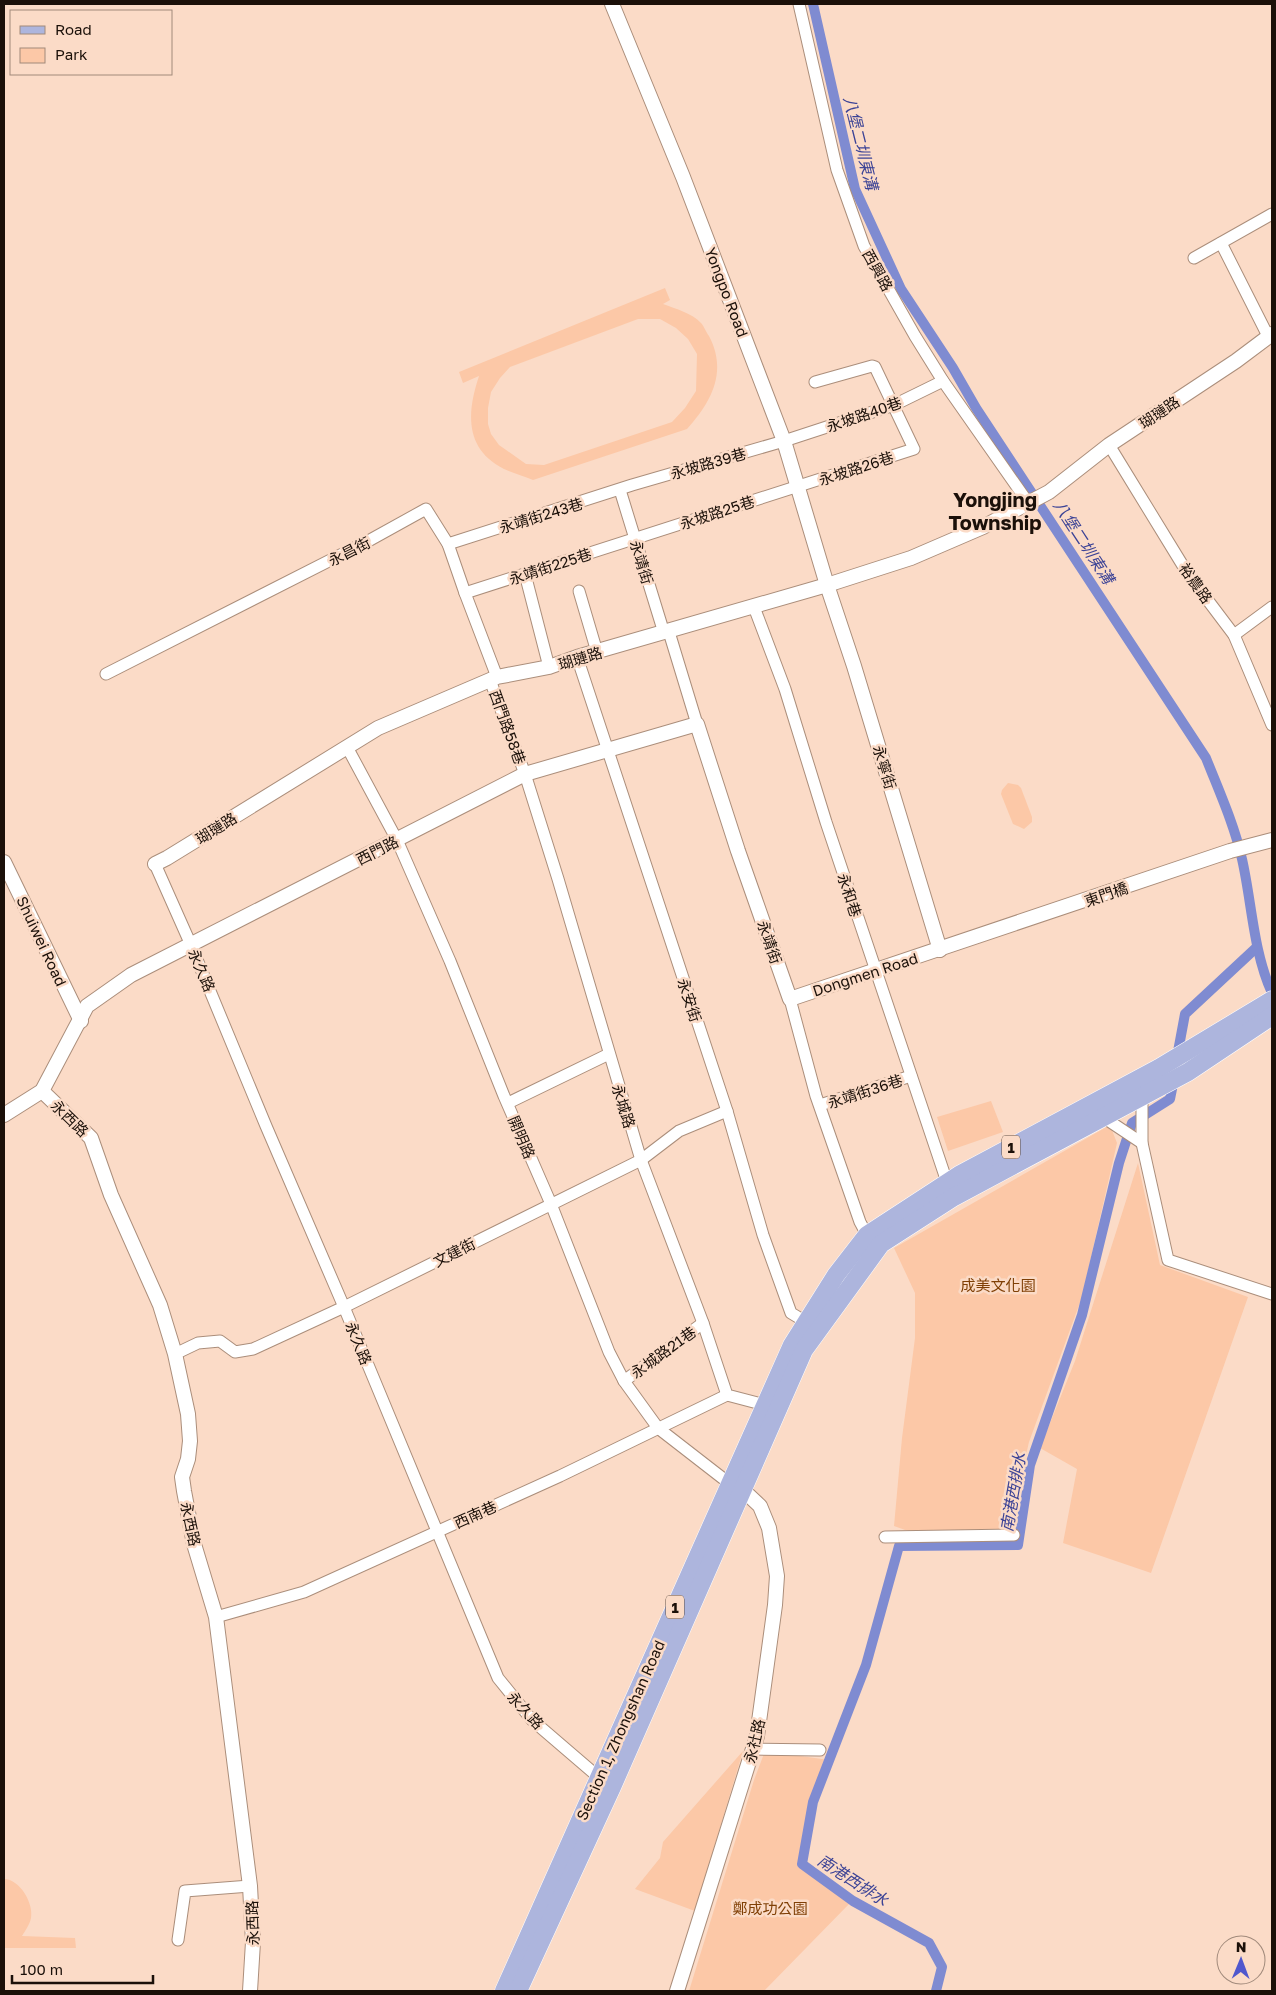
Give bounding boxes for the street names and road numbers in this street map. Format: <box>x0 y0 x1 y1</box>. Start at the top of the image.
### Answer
street label: Yongpo Road <box>702 245 752 339</box>
street label: 西興路 <box>859 246 897 294</box>
street label: 瑚璉路 <box>1135 392 1183 432</box>
street label: 永坡路40巷 <box>824 393 904 435</box>
street label: 永坡路39巷 <box>668 444 748 482</box>
street label: 永坡路26巷 <box>816 447 896 489</box>
street label: 永坡路25巷 <box>677 491 757 533</box>
street label: 永靖街243巷 <box>497 494 585 536</box>
street label: 永昌街 <box>325 533 373 569</box>
street label: 永靖街 <box>627 538 657 586</box>
street label: 永靖街225巷 <box>506 544 594 588</box>
street label: 裕農路 <box>1176 559 1216 607</box>
street label: 瑚璉路 <box>556 643 604 673</box>
street label: 西門路58巷 <box>486 687 530 767</box>
street label: 永寧街 <box>870 743 900 791</box>
street label: 瑚璉路 <box>192 808 240 848</box>
street label: 西門路 <box>353 832 401 868</box>
street label: 永和巷 <box>834 871 866 919</box>
street label: 東門橋 <box>1082 878 1130 910</box>
street label: Shuiwei Road <box>13 893 71 989</box>
street label: 永靖街 <box>754 918 786 966</box>
street label: 永久路 <box>185 946 219 994</box>
street label: Dongmen Road <box>810 948 920 1000</box>
street label: 永安街 <box>674 976 706 1024</box>
street label: 永靖街36巷 <box>825 1070 905 1112</box>
street label: 永城路 <box>609 1082 639 1130</box>
street label: 永西路 <box>48 1096 92 1140</box>
street label: 開明路 <box>505 1113 539 1161</box>
road number: 1 <box>1002 1136 1020 1158</box>
street label: 文建街 <box>430 1234 478 1270</box>
street label: 永久路 <box>342 1319 376 1367</box>
street label: 永城路21巷 <box>627 1322 699 1382</box>
street label: 西南巷 <box>451 1497 499 1531</box>
street label: 永西路 <box>178 1500 204 1548</box>
road number: 1 <box>666 1595 684 1618</box>
street label: Section 1, Zhongshan Road <box>572 1637 668 1823</box>
street label: 永久路 <box>504 1687 548 1733</box>
street label: 永社路 <box>740 1717 768 1765</box>
street label: 永西路 <box>242 1900 262 1946</box>

